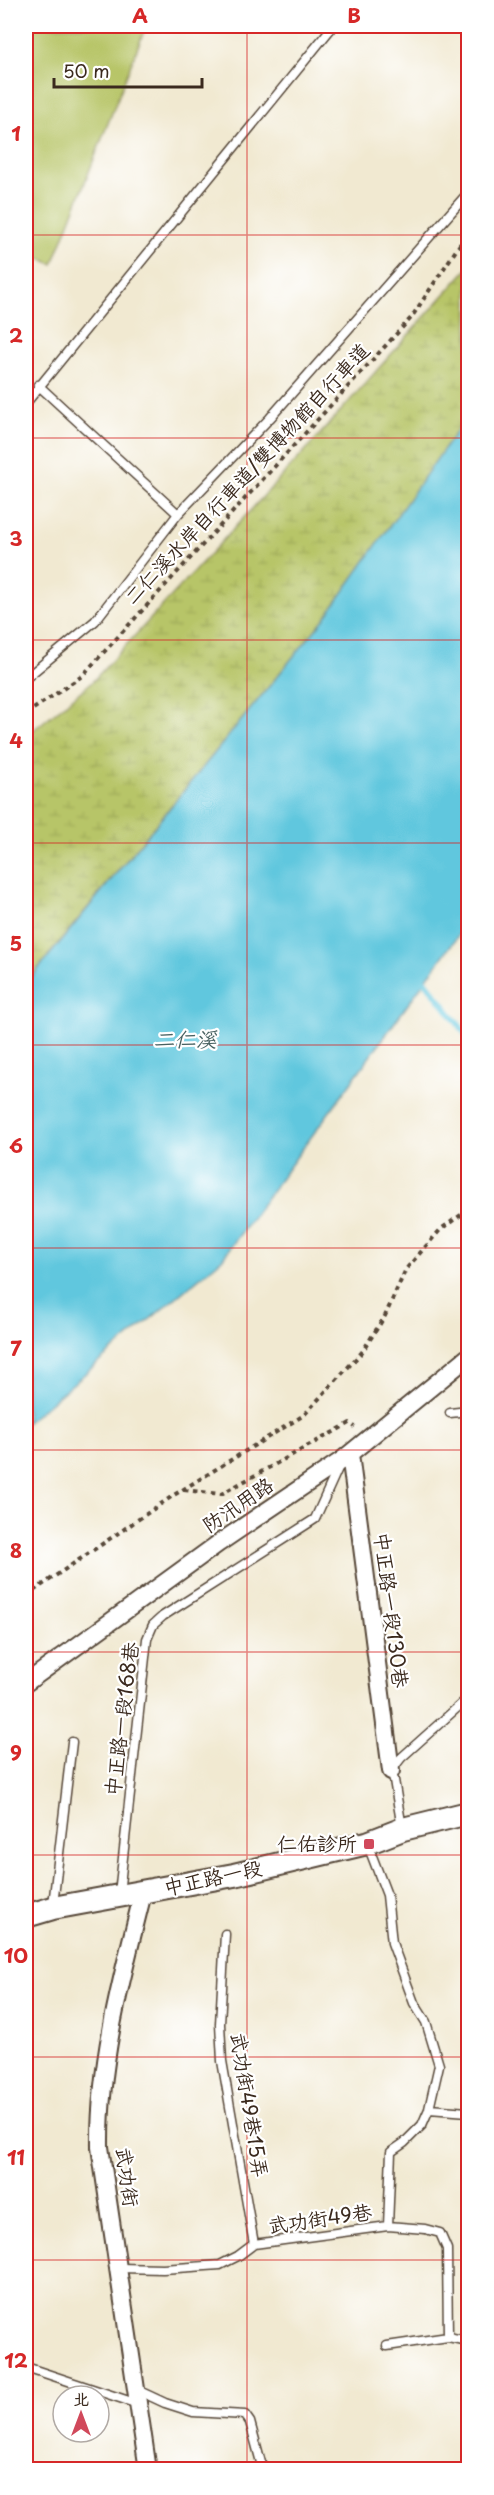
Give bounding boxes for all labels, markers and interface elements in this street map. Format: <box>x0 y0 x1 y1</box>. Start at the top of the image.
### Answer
text: A <box>132 0 148 30</box>
text: B <box>347 0 361 30</box>
scale bar <box>54 51 202 89</box>
text: 50 m <box>63 57 110 84</box>
text: 1 <box>11 118 21 148</box>
text: 2 <box>9 320 23 350</box>
street label: 二仁溪水岸自行車道/雙博物館自行車道 <box>117 336 376 611</box>
text: 3 <box>9 523 23 553</box>
text: 4 <box>9 725 23 755</box>
text: 5 <box>10 928 22 958</box>
water label: 二仁溪 <box>154 1022 217 1054</box>
text: 6 <box>9 1130 23 1160</box>
text: 7 <box>10 1333 22 1363</box>
street label: 防汛用路 <box>196 1469 280 1539</box>
street label: 中正路一段130巷 <box>368 1530 417 1691</box>
text: 8 <box>10 1535 22 1565</box>
street label: 中正路一段168巷 <box>97 1639 145 1798</box>
text: 9 <box>10 1737 22 1767</box>
place label: 仁佑診所 <box>277 1828 357 1858</box>
marker: 仁佑診所 <box>362 1837 376 1851</box>
street label: 中正路一段 <box>161 1852 265 1902</box>
text: 10 <box>4 1940 28 1970</box>
street label: 武功街49巷15弄 <box>224 2030 276 2179</box>
text: 11 <box>7 2142 25 2172</box>
street label: 武功街 <box>109 2145 147 2209</box>
street label: 武功街49巷 <box>266 2196 375 2240</box>
text: 12 <box>4 2345 28 2375</box>
north arrow <box>51 2384 111 2444</box>
text: 北 <box>73 2386 89 2410</box>

